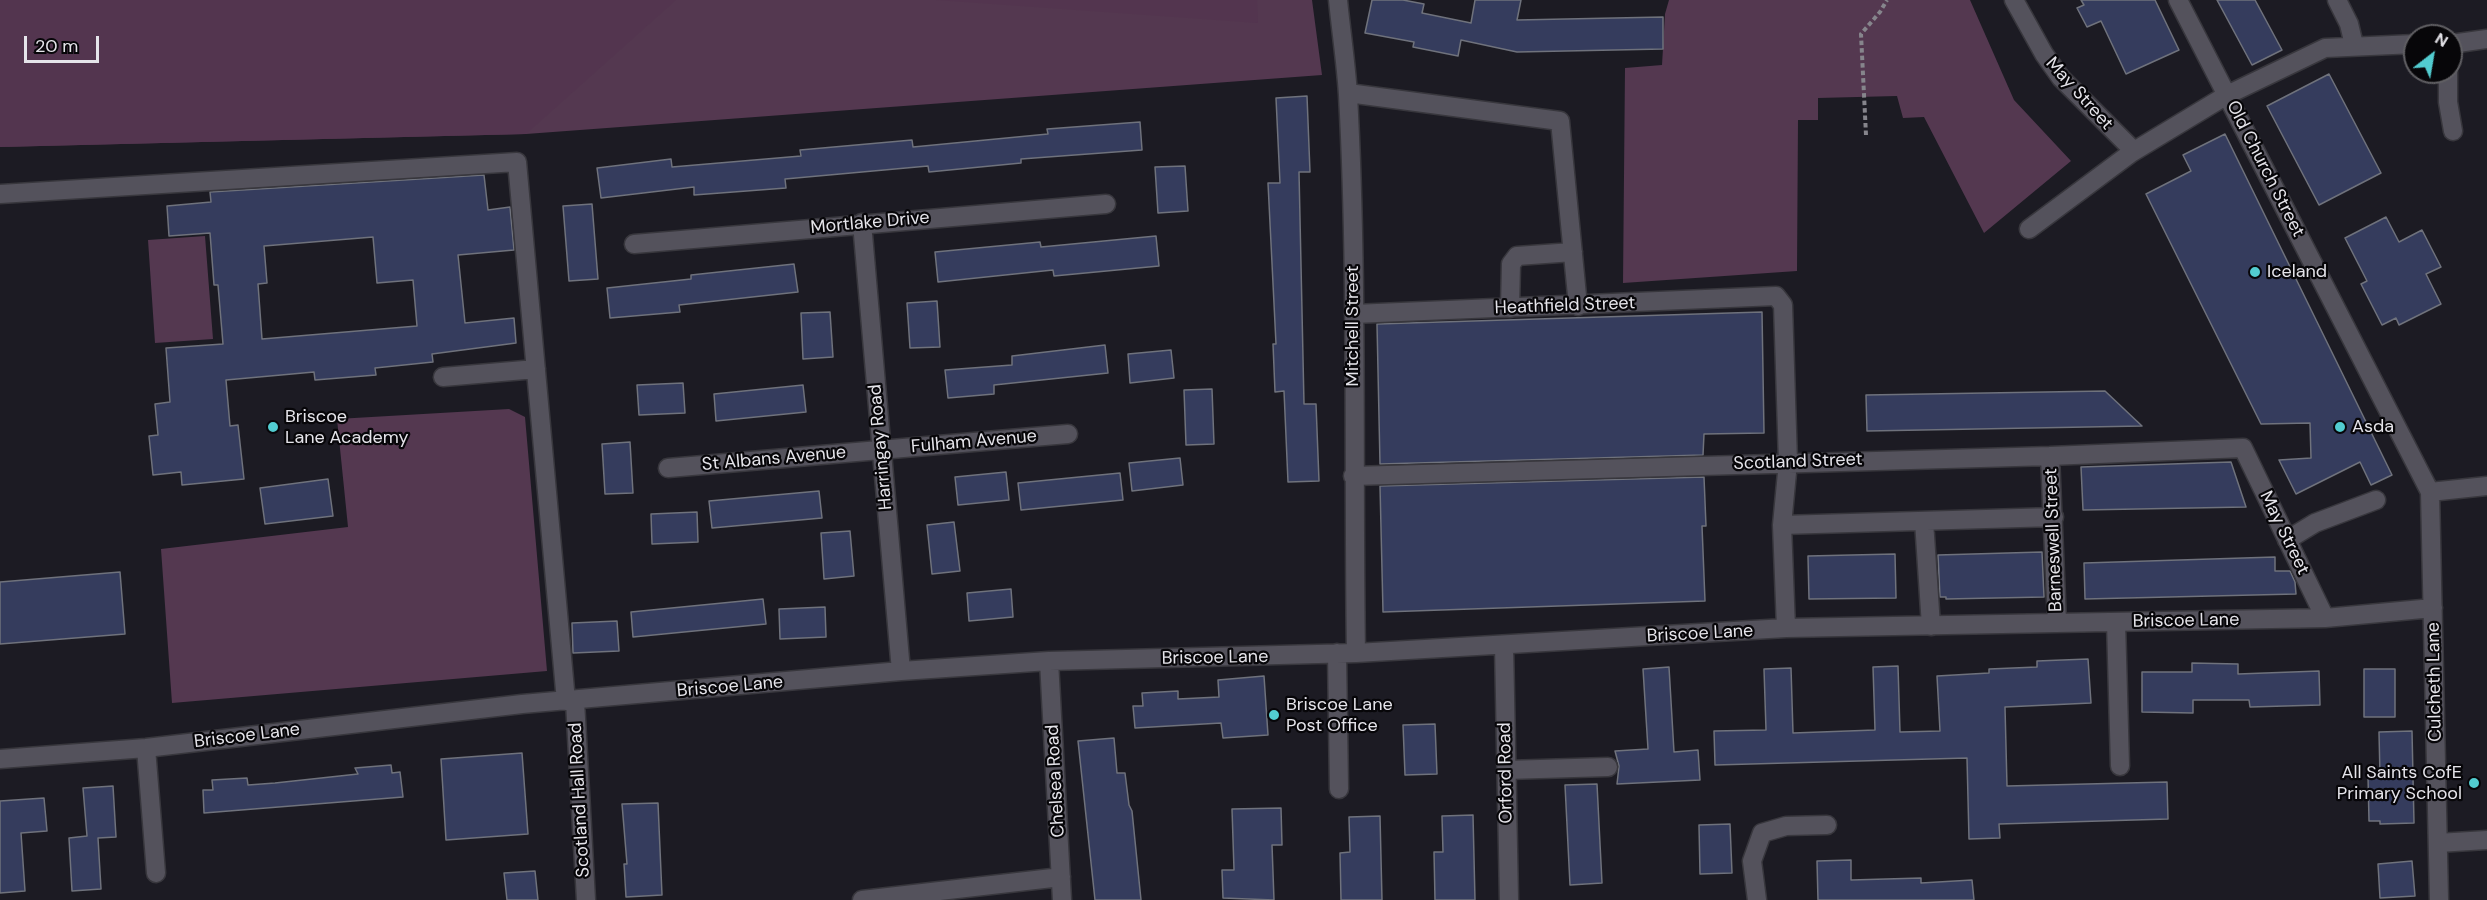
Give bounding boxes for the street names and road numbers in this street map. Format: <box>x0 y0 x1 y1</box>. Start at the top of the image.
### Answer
street label: May Street <box>2041 53 2117 135</box>
street label: Old Church Street <box>2221 97 2309 241</box>
street label: Mortlake Drive <box>810 207 930 239</box>
street label: Mitchell Street <box>1342 266 1364 386</box>
street label: Heathfield Street <box>1494 293 1636 319</box>
street label: Harringay Road <box>865 383 897 511</box>
street label: Fulham Avenue <box>910 426 1038 458</box>
street label: St Albans Avenue <box>701 442 847 476</box>
street label: Scotland Street <box>1733 449 1863 475</box>
street label: Barneswell Street <box>2041 468 2067 612</box>
street label: May Street <box>2254 488 2314 578</box>
street label: Briscoe Lane <box>2132 609 2240 633</box>
street label: Briscoe Lane <box>1646 620 1754 648</box>
street label: Culcheth Lane <box>2423 622 2447 742</box>
street label: Briscoe Lane <box>1161 646 1269 670</box>
street label: Briscoe Lane <box>676 672 784 702</box>
street label: Briscoe Lane <box>193 719 301 753</box>
street label: Scotland Hall Road <box>565 722 595 878</box>
street label: Orford Road <box>1494 722 1518 824</box>
street label: Chelsea Road <box>1042 724 1070 838</box>

